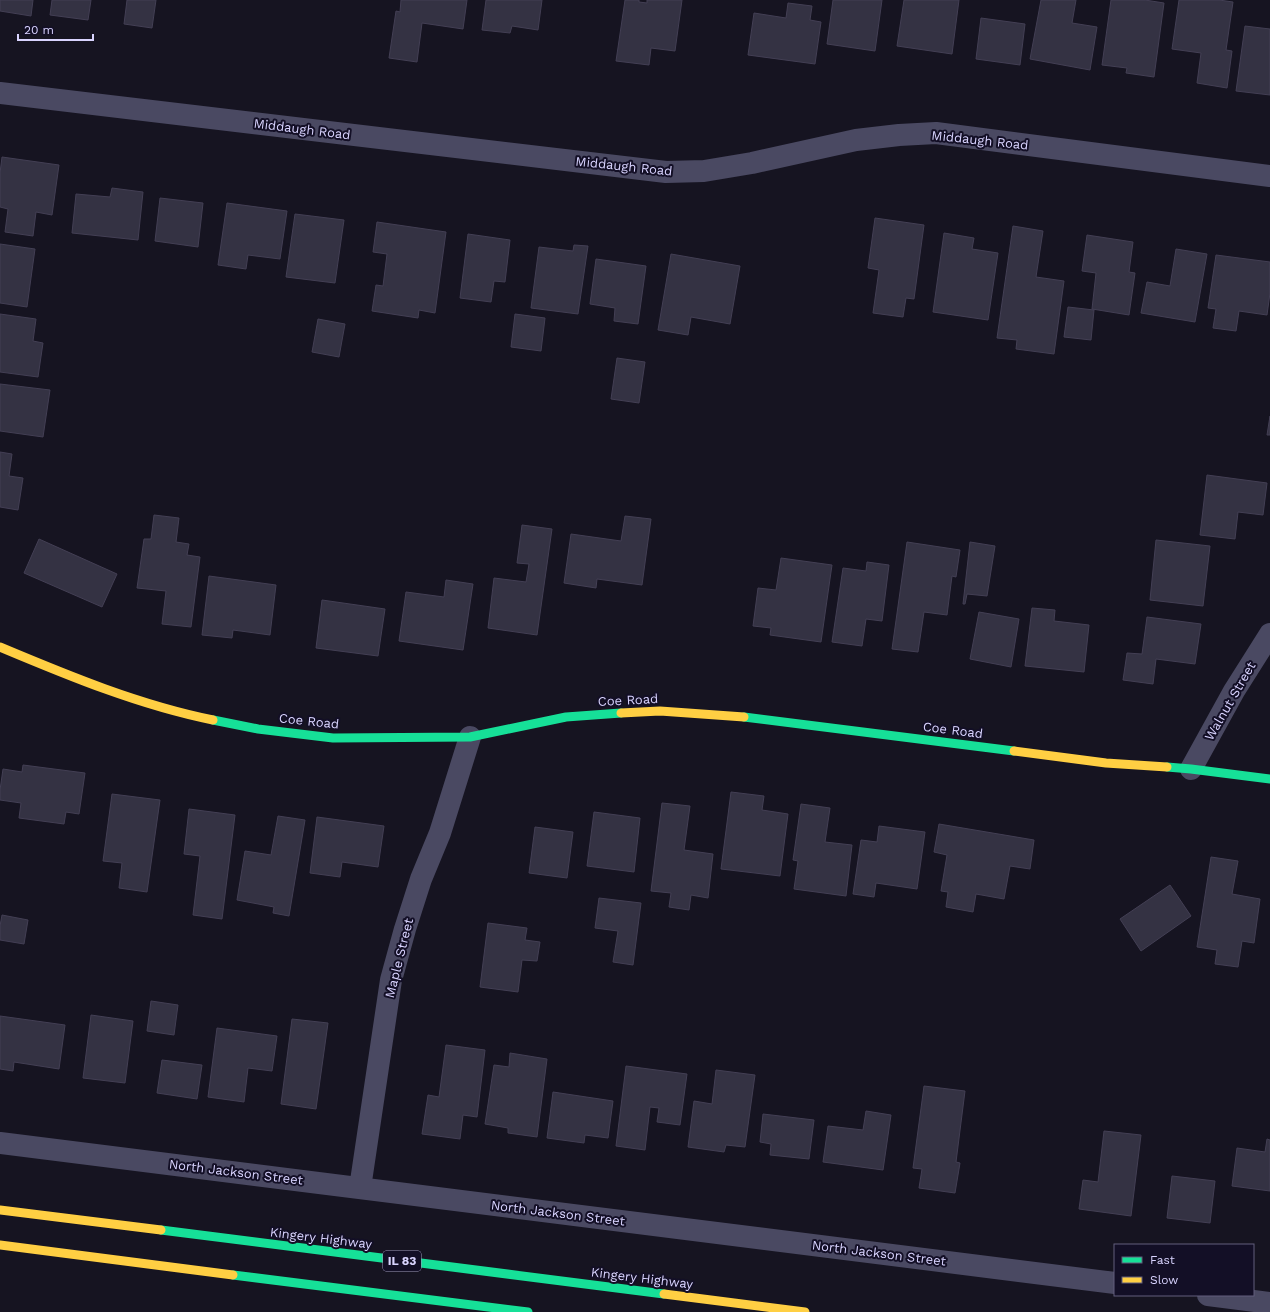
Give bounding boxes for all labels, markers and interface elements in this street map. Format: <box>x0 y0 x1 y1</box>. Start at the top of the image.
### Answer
scale bar <box>18 16 93 42</box>
text: 20 m <box>24 23 54 37</box>
street label: Middaugh Road <box>253 116 351 142</box>
street label: Middaugh Road <box>931 127 1029 153</box>
street label: Middaugh Road <box>575 153 673 179</box>
street label: Walnut Street <box>1201 658 1259 743</box>
street label: Coe Road <box>597 691 659 709</box>
street label: Coe Road <box>278 710 340 732</box>
street label: Coe Road <box>922 719 984 741</box>
street label: Maple Street <box>382 916 416 999</box>
street label: North Jackson Street <box>168 1156 304 1188</box>
street label: North Jackson Street <box>490 1197 626 1229</box>
street label: Kingery Highway <box>269 1224 373 1252</box>
street label: North Jackson Street <box>811 1237 947 1269</box>
legend <box>1114 1244 1254 1296</box>
road number: IL 83 <box>383 1251 421 1271</box>
text: Fast <box>1150 1253 1175 1267</box>
street label: Kingery Highway <box>590 1264 694 1292</box>
text: Slow <box>1150 1273 1178 1287</box>

